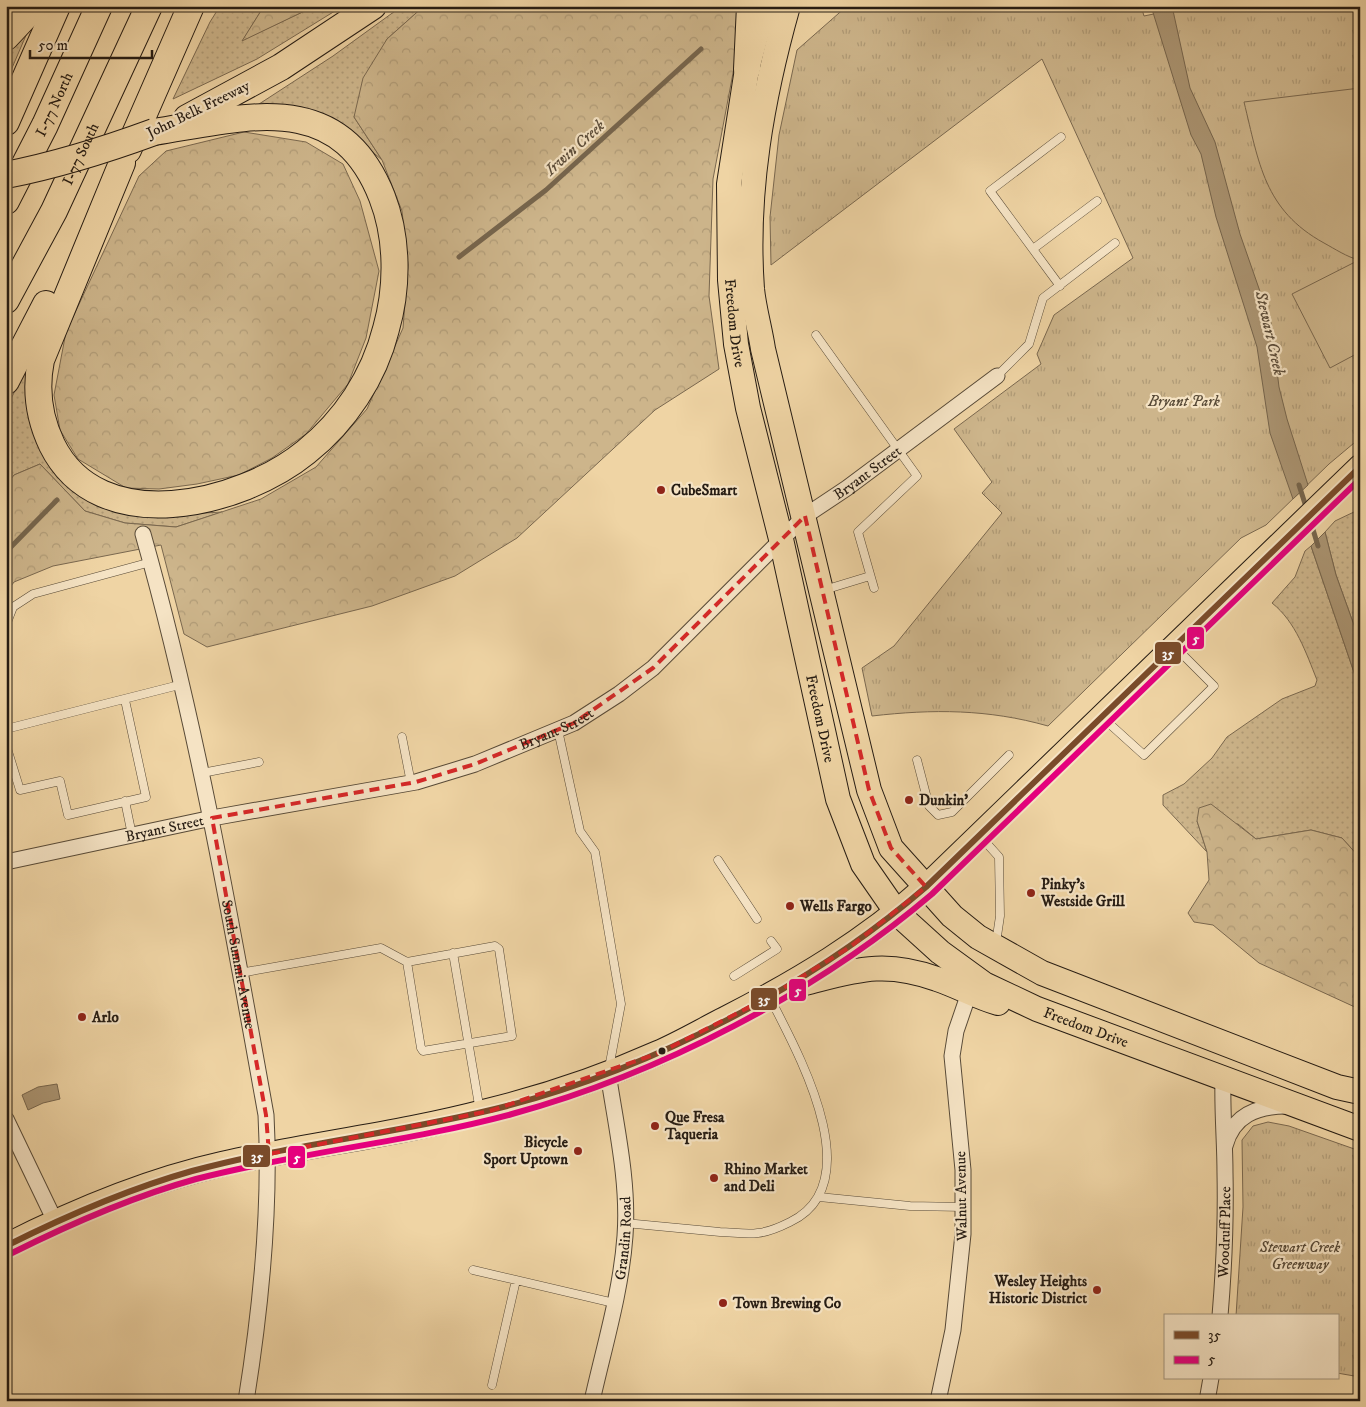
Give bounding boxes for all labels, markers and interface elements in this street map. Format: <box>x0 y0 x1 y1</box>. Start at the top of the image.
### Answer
scale bar <box>30 28 152 60</box>
text: 50 m <box>38 36 68 55</box>
street label: I-77 North <box>32 69 78 140</box>
street label: John Belk Freeway <box>142 76 254 143</box>
water label: Irwin Creek <box>540 115 609 180</box>
street label: I-77 South <box>58 120 104 188</box>
street label: Freedom Drive <box>720 278 749 369</box>
water label: Stewart Creek <box>1250 288 1289 378</box>
park label: Bryant Park <box>1147 392 1221 411</box>
street label: Bryant Street <box>830 441 906 504</box>
place label: CubeSmart <box>671 481 738 500</box>
marker: CubeSmart <box>655 484 667 496</box>
line badge: 5 <box>1186 626 1205 650</box>
text: 5 <box>1192 630 1200 648</box>
line badge: 35 <box>1154 641 1182 665</box>
text: 35 <box>1162 645 1174 663</box>
street label: Freedom Drive <box>801 673 839 764</box>
street label: Bryant Street <box>516 704 597 755</box>
place label: Dunkin' <box>919 791 968 810</box>
marker: Dunkin' <box>903 794 915 806</box>
street label: Bryant Street <box>124 811 206 846</box>
place label: Pinky's Westside Grill <box>1040 875 1125 911</box>
marker: Pinky's Westside Grill <box>1025 887 1037 899</box>
place label: Wells Fargo <box>799 897 872 916</box>
street label: South Summit Avenue <box>217 898 259 1031</box>
marker: Wells Fargo <box>784 900 796 912</box>
line badge: 5 <box>788 978 807 1002</box>
text: 5 <box>794 982 802 1000</box>
line badge: 35 <box>750 987 778 1011</box>
text: 35 <box>758 991 770 1009</box>
street label: Freedom Drive <box>1041 1003 1131 1052</box>
place label: Arlo <box>91 1008 120 1027</box>
marker: Arlo <box>76 1011 88 1023</box>
unlabelled marker <box>657 1046 667 1056</box>
place label: Que Fresa Taqueria <box>664 1108 725 1145</box>
marker: Que Fresa Taqueria <box>649 1120 661 1132</box>
place label: Bicycle Sport Uptown <box>483 1133 569 1169</box>
line badge: 35 <box>242 1144 271 1168</box>
line badge: 5 <box>287 1145 306 1169</box>
marker: Bicycle Sport Uptown <box>572 1145 584 1157</box>
text: 35 <box>251 1148 263 1166</box>
text: 5 <box>293 1149 301 1167</box>
street label: Walnut Avenue <box>951 1151 972 1242</box>
place label: Rhino Market and Deli <box>724 1160 808 1196</box>
marker: Rhino Market and Deli <box>708 1172 720 1184</box>
street label: Woodruff Place <box>1214 1186 1235 1280</box>
street label: Grandin Road <box>611 1196 636 1282</box>
park label: Stewart Creek Greenway <box>1259 1238 1341 1274</box>
place label: Wesley Heights Historic District <box>989 1272 1087 1308</box>
marker: Wesley Heights Historic District <box>1091 1284 1103 1296</box>
place label: Town Brewing Co <box>732 1294 842 1313</box>
marker: Town Brewing Co <box>717 1297 729 1309</box>
legend <box>1164 1314 1338 1380</box>
text: 35 <box>1208 1326 1222 1345</box>
text: 5 <box>1208 1350 1216 1369</box>

